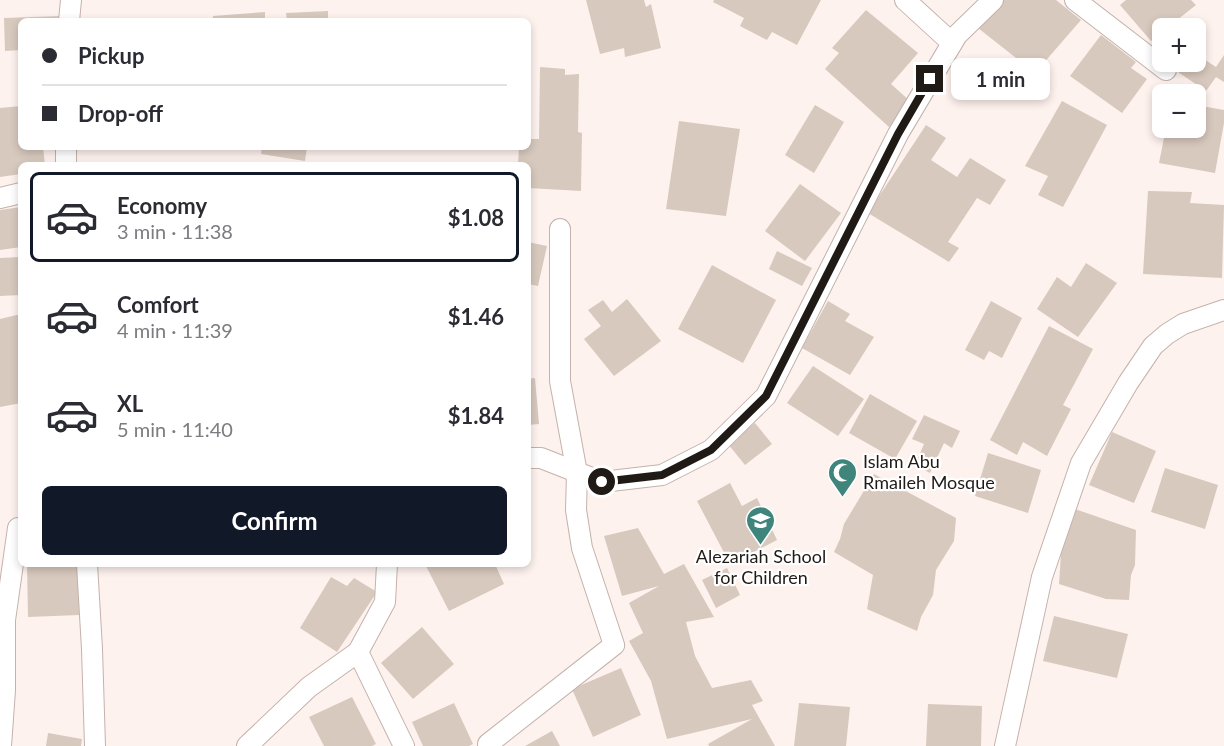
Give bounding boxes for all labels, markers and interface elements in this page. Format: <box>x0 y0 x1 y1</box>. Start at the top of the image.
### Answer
map controls <box>1152 18 1206 138</box>
button: + <box>1152 18 1206 72</box>
text: Pickup <box>78 42 144 69</box>
callout: 1 min <box>951 58 1050 100</box>
route end <box>916 65 943 92</box>
text: 1 min <box>976 67 1025 91</box>
button: − <box>1152 84 1206 138</box>
text: Drop-off <box>78 100 163 127</box>
icon: car <box>45 190 99 244</box>
text: Economy <box>117 192 207 219</box>
text: $1.08 <box>448 204 504 231</box>
text: 3 min · 11:38 <box>117 219 233 243</box>
icon: car <box>45 289 99 343</box>
text: Comfort <box>117 291 199 318</box>
text: $1.46 <box>448 303 504 330</box>
text: 4 min · 11:39 <box>117 318 233 342</box>
icon: car <box>45 388 99 442</box>
text: XL <box>117 390 143 417</box>
text: $1.84 <box>448 402 504 429</box>
text: 5 min · 11:40 <box>117 417 233 441</box>
place label: Islam Abu Rmaileh Mosque <box>863 450 995 493</box>
mosque icon: Islam Abu Rmaileh Mosque <box>826 456 858 498</box>
route start <box>588 468 615 495</box>
button: Confirm <box>42 486 507 555</box>
school or university icon: Alezariah School for Children <box>745 504 777 546</box>
place label: Alezariah School for Children <box>696 545 826 588</box>

